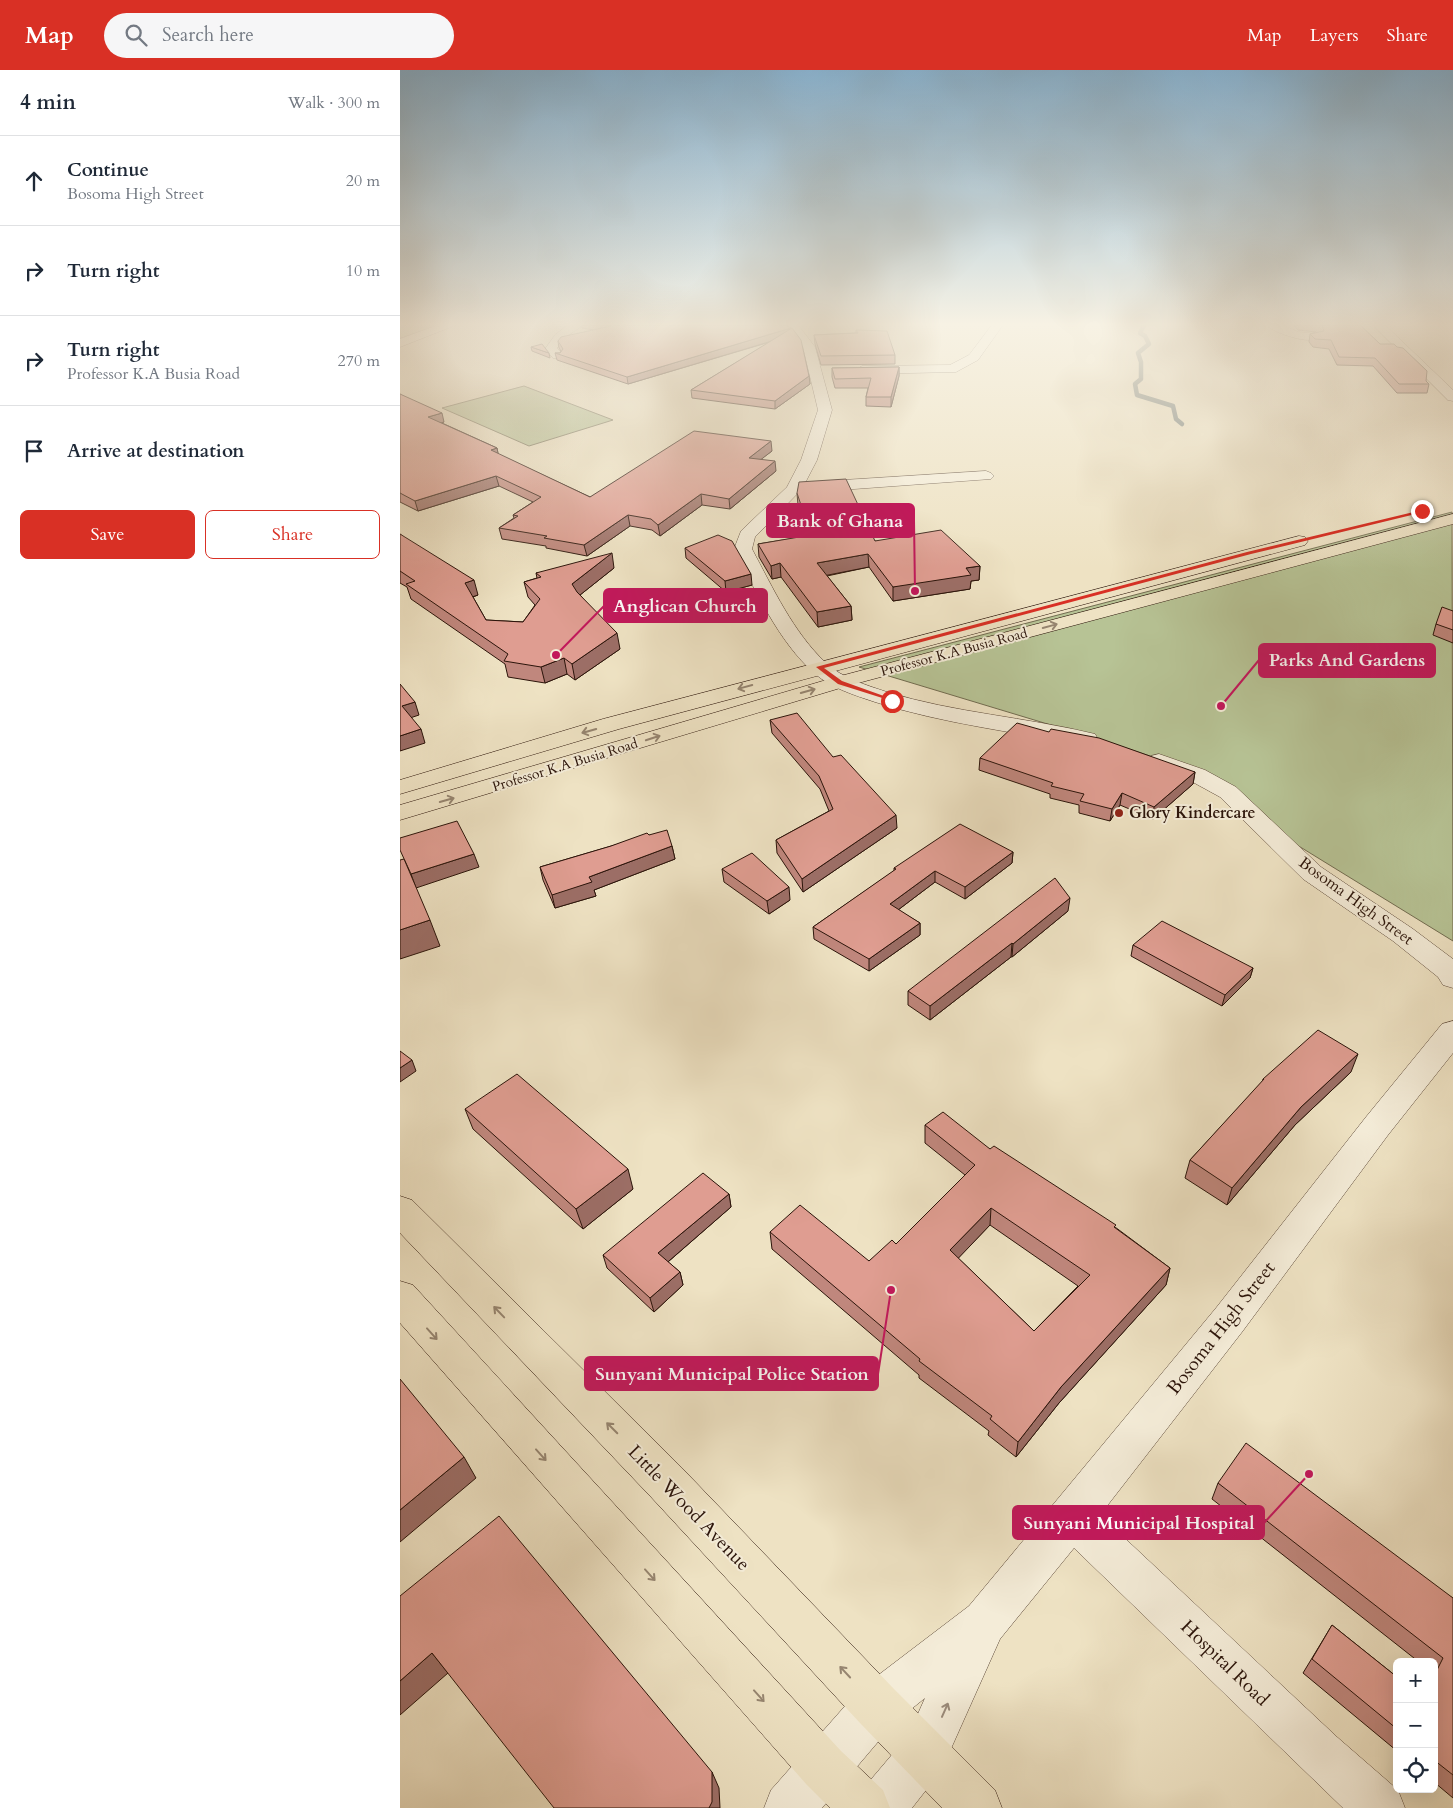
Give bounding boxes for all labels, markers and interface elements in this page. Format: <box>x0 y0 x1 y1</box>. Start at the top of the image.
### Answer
search box <box>104 13 454 58</box>
text: Map <box>25 19 74 52</box>
icon: search <box>122 21 150 49</box>
text: Search here <box>162 22 254 48</box>
text: Map <box>1247 23 1282 48</box>
text: Layers <box>1310 23 1359 48</box>
text: Share <box>1387 23 1428 48</box>
text: 4 min <box>20 88 76 117</box>
text: Walk · 300 m <box>288 92 380 114</box>
text: Continue <box>67 157 149 183</box>
icon: ahead <box>20 167 48 195</box>
text: 20 m <box>346 170 380 192</box>
text: Bosoma High Street <box>67 183 204 205</box>
icon: right <box>20 257 48 285</box>
text: Turn right <box>67 258 159 284</box>
text: 10 m <box>346 260 380 282</box>
text: Turn right <box>67 337 159 363</box>
icon: right <box>20 347 48 375</box>
text: 270 m <box>338 350 380 372</box>
text: Professor K.A Busia Road <box>67 363 240 385</box>
icon: arrive <box>20 437 48 465</box>
text: Arrive at destination <box>67 438 244 464</box>
route end <box>1411 500 1434 523</box>
callout: Bank of Ghana <box>767 504 914 537</box>
text: Bank of Ghana <box>777 509 903 534</box>
button: Save <box>20 510 195 559</box>
button: Share <box>205 510 380 559</box>
callout: Anglican Church <box>604 589 767 622</box>
text: Anglican Church <box>613 594 757 619</box>
one-way arrow <box>1041 620 1057 630</box>
street label: Professor K.A Busia Road <box>878 623 1030 681</box>
callout: Parks And Gardens <box>1259 644 1435 677</box>
text: Parks And Gardens <box>1269 648 1425 673</box>
one-way arrow <box>738 683 754 693</box>
one-way arrow <box>800 686 816 696</box>
route start <box>881 690 904 713</box>
one-way arrow <box>581 726 597 736</box>
one-way arrow <box>644 733 660 742</box>
street label: Professor K.A Busia Road <box>490 734 641 796</box>
one-way arrow <box>438 794 454 804</box>
place label: Glory Kindercare <box>1129 802 1256 824</box>
marker: Glory Kindercare <box>1113 807 1125 819</box>
street label: Bosoma High Street <box>1294 852 1418 950</box>
street label: Bosoma High Street <box>1161 1256 1281 1400</box>
one-way arrow <box>493 1306 505 1318</box>
one-way arrow <box>427 1327 438 1340</box>
callout: Sunyani Municipal Police Station <box>585 1357 878 1390</box>
text: Sunyani Municipal Police Station <box>595 1362 869 1387</box>
one-way arrow <box>606 1422 619 1434</box>
street label: Little Wood Avenue <box>622 1439 756 1577</box>
one-way arrow <box>535 1448 547 1461</box>
callout: Sunyani Municipal Hospital <box>1013 1506 1264 1539</box>
text: Sunyani Municipal Hospital <box>1024 1511 1254 1536</box>
one-way arrow <box>644 1569 656 1582</box>
street label: Hospital Road <box>1175 1614 1275 1712</box>
map controls <box>1393 1658 1438 1793</box>
button: + <box>1393 1658 1438 1703</box>
one-way arrow <box>839 1666 851 1679</box>
one-way arrow <box>753 1689 765 1702</box>
one-way arrow <box>940 1703 950 1718</box>
button: − <box>1393 1703 1438 1748</box>
button: locate <box>1393 1748 1438 1793</box>

